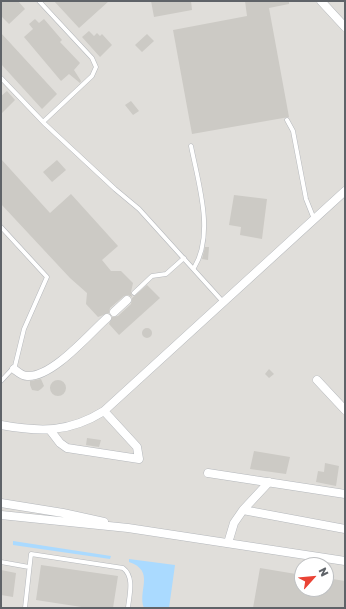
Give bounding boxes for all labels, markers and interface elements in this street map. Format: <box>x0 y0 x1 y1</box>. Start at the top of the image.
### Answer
north arrow <box>294 557 334 597</box>
text: N <box>317 565 332 578</box>

